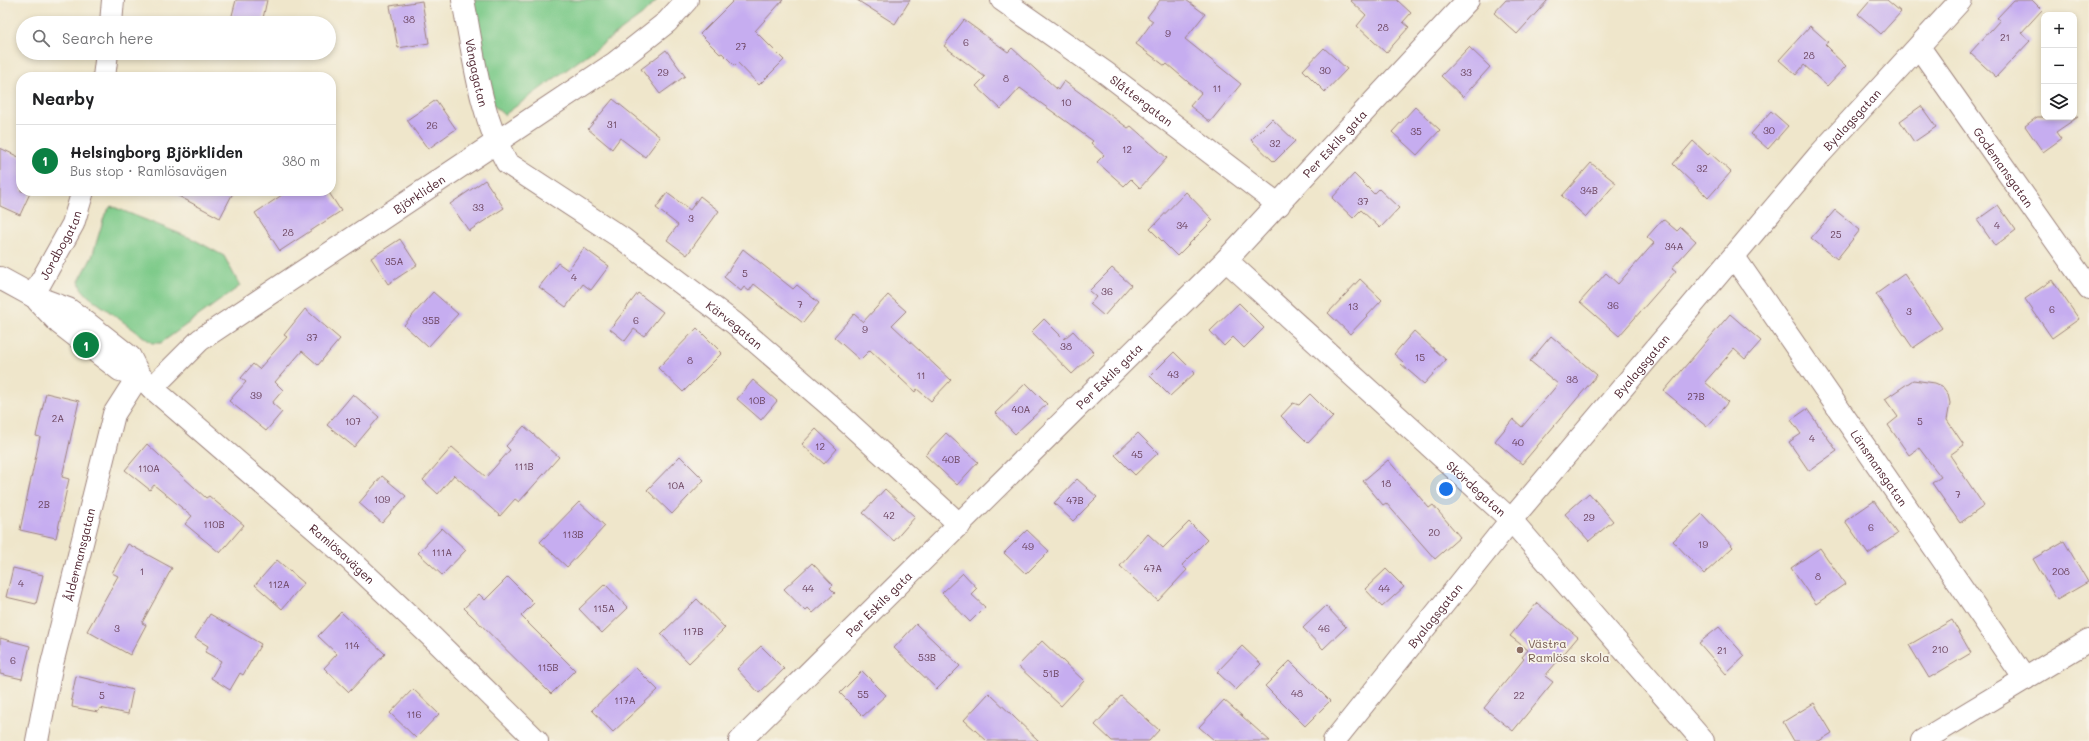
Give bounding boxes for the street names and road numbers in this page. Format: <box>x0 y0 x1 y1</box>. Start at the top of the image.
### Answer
street label: Vångagatan <box>462 37 492 109</box>
street label: Slåttergatan <box>1107 71 1176 129</box>
street label: Byalagsgatan <box>1819 85 1884 154</box>
street label: Per Eskils gata <box>1299 106 1370 181</box>
street label: Godemansgatan <box>1970 124 2038 210</box>
street label: Björkliden <box>390 171 448 217</box>
street label: Jordbogatan <box>36 209 85 282</box>
street label: Kärvegatan <box>703 297 766 352</box>
street label: Byalagsgatan <box>1610 331 1673 401</box>
street label: Per Eskils gata <box>1072 339 1146 412</box>
street label: Länsmansgatan <box>1847 426 1911 509</box>
street label: Skördegatan <box>1443 457 1510 520</box>
street label: Åldermansgatan <box>60 506 98 603</box>
street label: Ramlösavägen <box>306 520 378 587</box>
street label: Per Eskils gata <box>842 567 915 640</box>
street label: Byalagsgatan <box>1404 580 1465 651</box>

